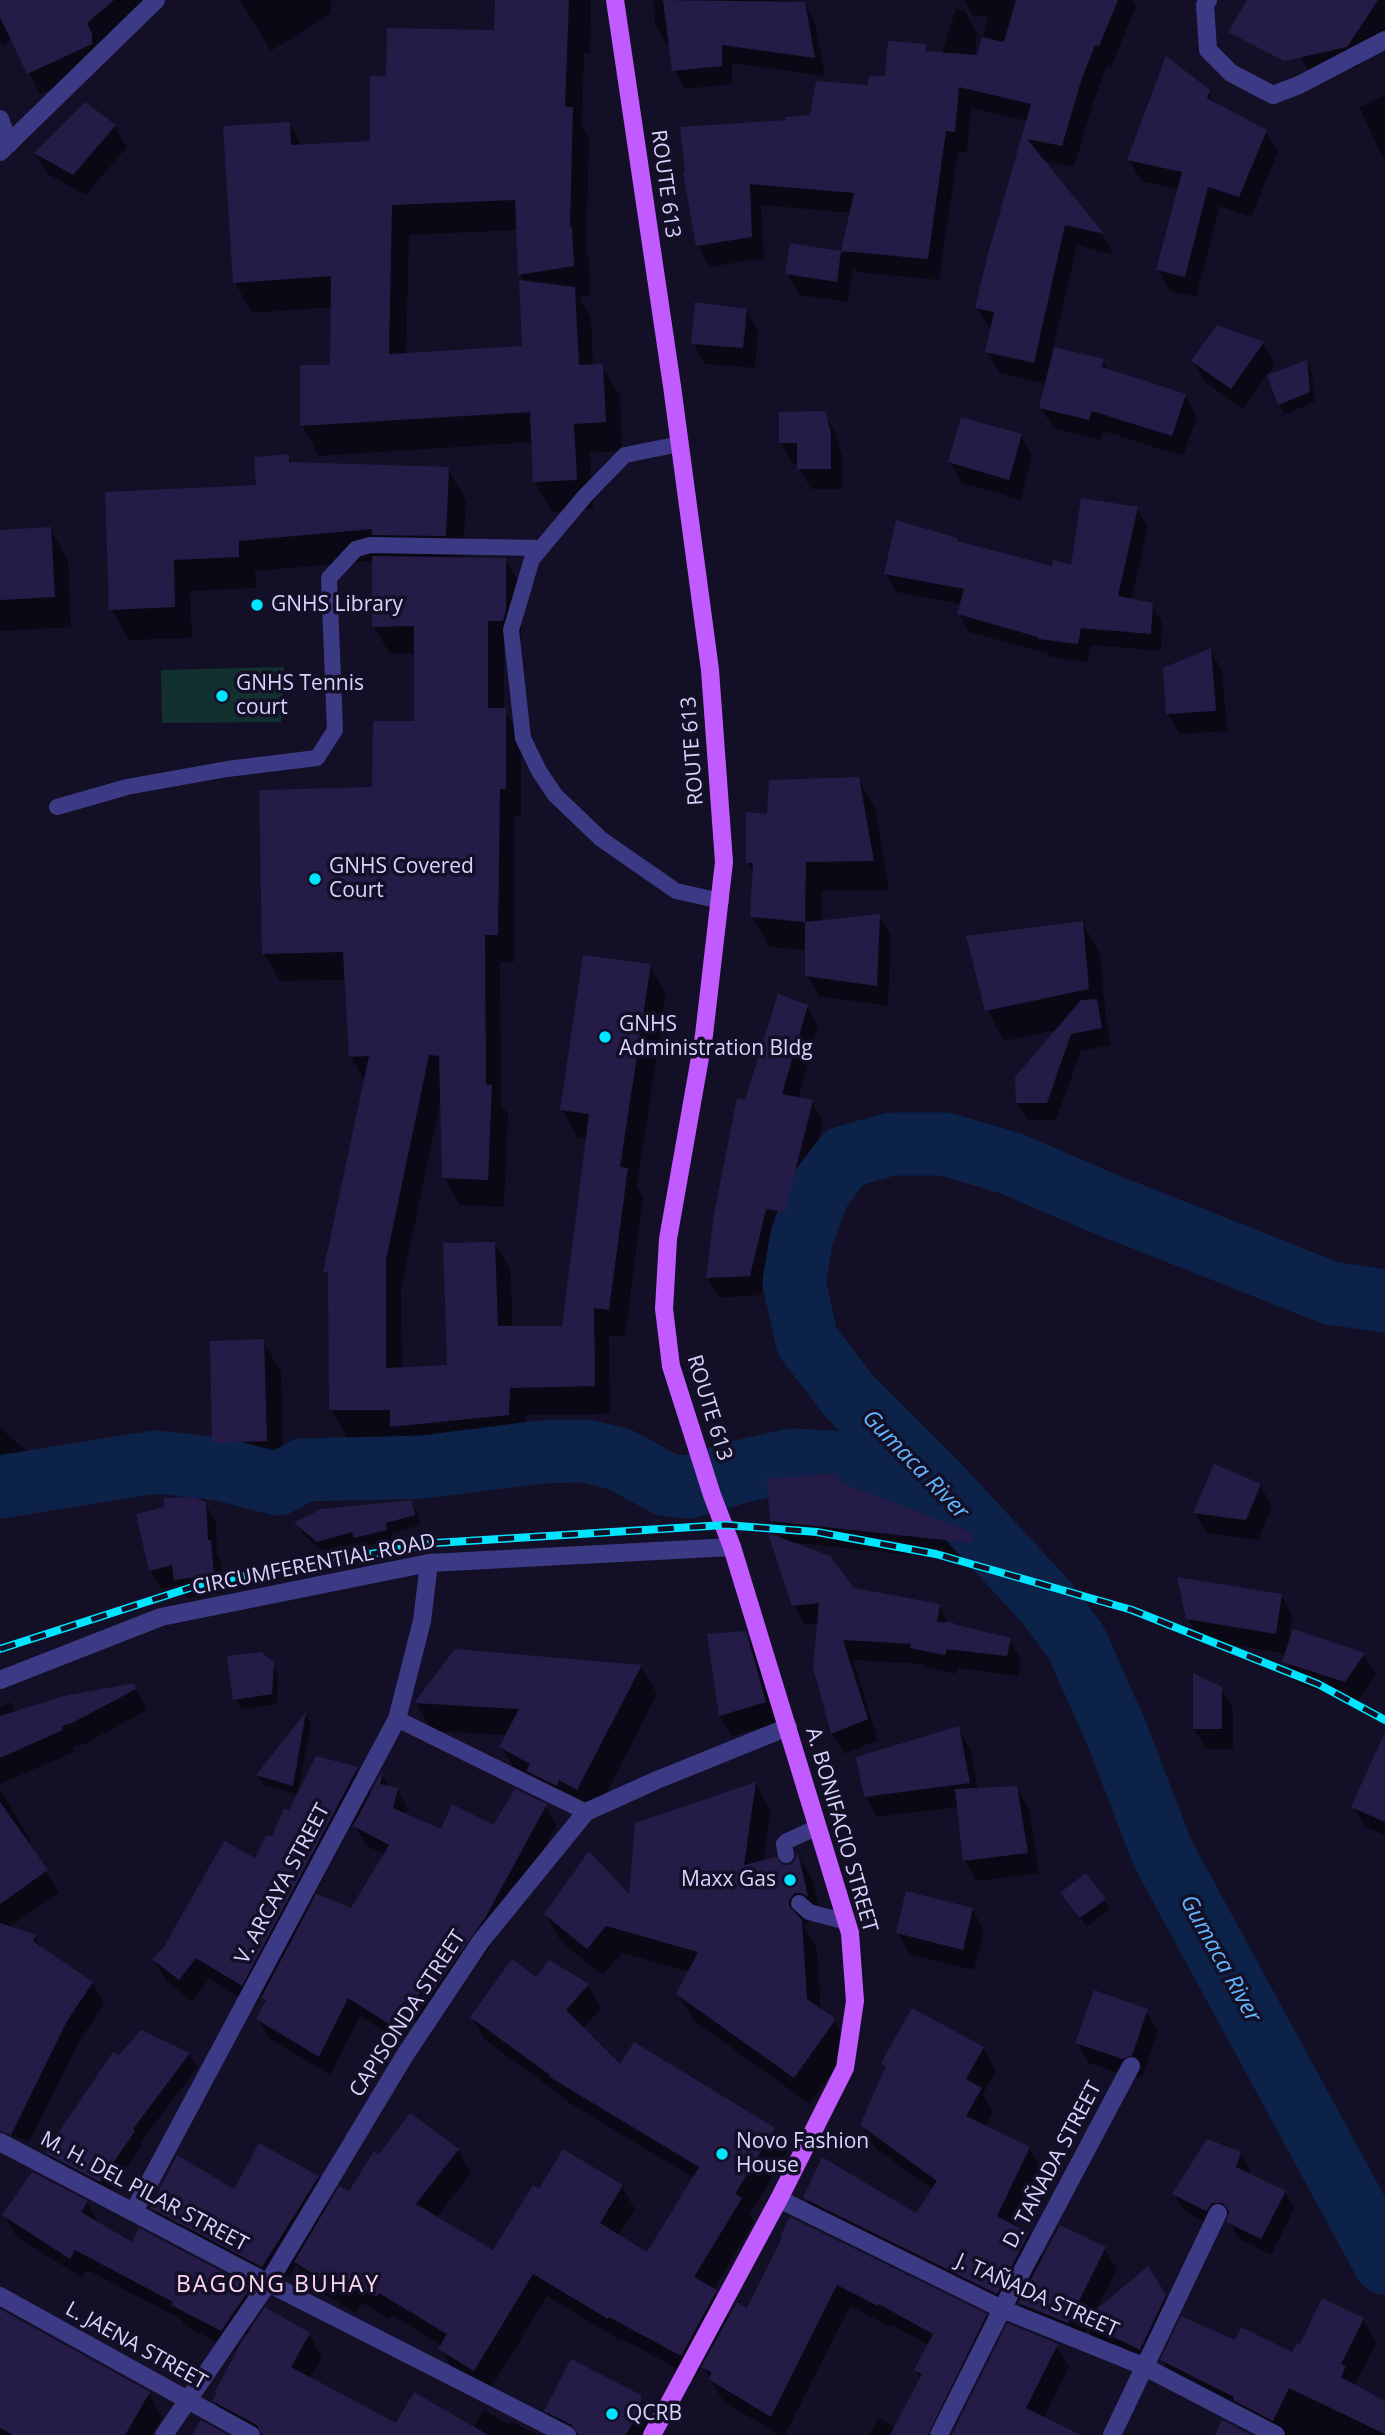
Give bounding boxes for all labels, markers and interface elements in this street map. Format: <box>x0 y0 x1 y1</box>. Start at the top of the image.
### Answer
street label: ROUTE 613 <box>645 128 685 240</box>
place label: GNHS Library <box>271 592 403 618</box>
marker: GNHS Library <box>249 597 265 613</box>
place label: GNHS Tennis court <box>236 671 364 721</box>
marker: GNHS Tennis court <box>214 688 230 704</box>
street label: ROUTE 613 <box>677 696 709 806</box>
place label: GNHS Covered Court <box>329 854 474 904</box>
marker: GNHS Covered Court <box>307 871 323 887</box>
place label: GNHS Administration Bldg <box>619 1012 813 1062</box>
marker: GNHS Administration Bldg <box>597 1029 613 1045</box>
street label: ROUTE 613 <box>681 1352 737 1464</box>
water label: Gumaca River <box>856 1405 974 1525</box>
street label: CIRCUMFERENTIAL ROAD <box>190 1529 438 1601</box>
street label: A. BONIFACIO STREET <box>800 1725 882 1935</box>
street label: V. ARCAYA STREET <box>230 1800 336 1968</box>
place label: Maxx Gas <box>681 1867 776 1893</box>
marker: Maxx Gas <box>782 1872 798 1888</box>
water label: Gumaca River <box>1174 1890 1266 2028</box>
street label: CAPISONDA STREET <box>345 1926 471 2102</box>
street label: D. TAÑADA STREET <box>998 2077 1108 2253</box>
street label: M. H. DEL PILAR STREET <box>36 2126 252 2258</box>
place label: Novo Fashion House <box>736 2129 869 2179</box>
marker: Novo Fashion House <box>714 2146 730 2162</box>
street label: J. TAÑADA STREET <box>952 2249 1122 2343</box>
district label: BAGONG BUHAY <box>177 2271 379 2299</box>
street label: L. JAENA STREET <box>61 2297 211 2395</box>
place label: QCRB <box>626 2401 682 2427</box>
marker: QCRB <box>604 2406 620 2422</box>

